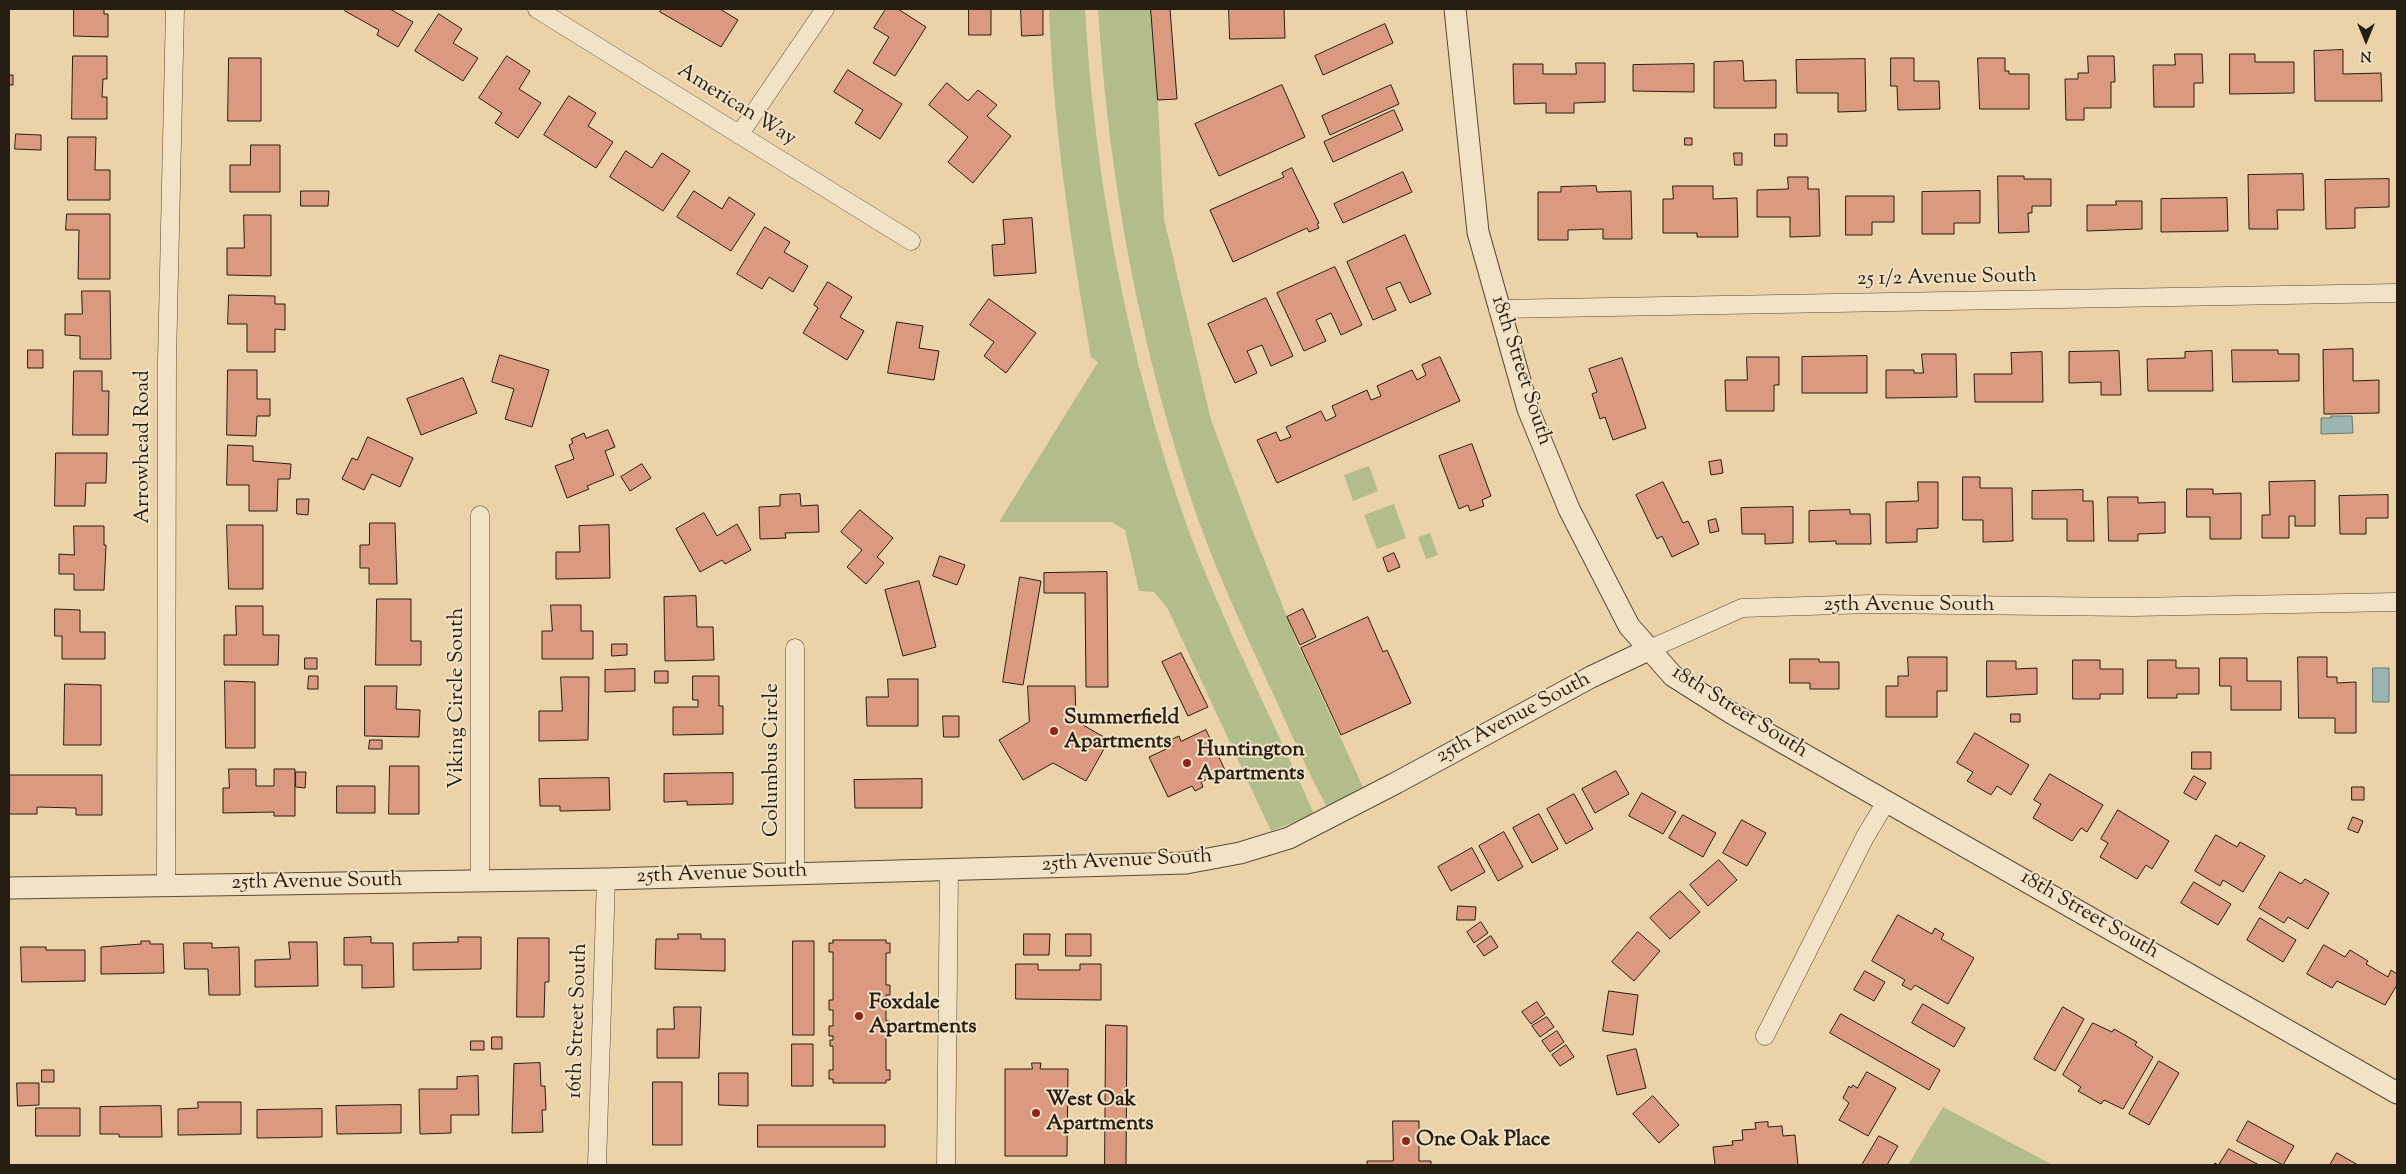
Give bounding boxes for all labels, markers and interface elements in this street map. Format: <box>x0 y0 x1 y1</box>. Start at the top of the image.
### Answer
north arrow <box>2341 15 2391 65</box>
text: N <box>2360 45 2372 65</box>
street label: American Way <box>672 59 800 153</box>
street label: 25 1/2 Avenue South <box>1857 265 2037 293</box>
street label: 18th Street South <box>1484 293 1556 449</box>
street label: Arrowhead Road <box>131 370 157 524</box>
street label: 25th Avenue South <box>1823 593 1995 619</box>
street label: Viking Circle South <box>445 607 471 789</box>
street label: 18th Street South <box>1666 661 1812 765</box>
street label: 25th Avenue South <box>1432 668 1596 770</box>
street label: Columbus Circle <box>760 683 786 837</box>
place label: Summerfield Apartments <box>1064 706 1179 756</box>
marker: Summerfield Apartments <box>1048 725 1060 737</box>
place label: Huntington Apartments <box>1197 738 1305 788</box>
marker: Huntington Apartments <box>1181 757 1193 769</box>
street label: 25th Avenue South <box>1041 845 1213 879</box>
street label: 25th Avenue South <box>636 859 808 891</box>
street label: 18th Street South <box>2015 866 2163 966</box>
street label: 25th Avenue South <box>231 869 403 897</box>
street label: 16th Street South <box>564 943 594 1099</box>
place label: Foxdale Apartments <box>869 991 977 1041</box>
marker: Foxdale Apartments <box>853 1010 865 1022</box>
place label: West Oak Apartments <box>1046 1088 1154 1138</box>
marker: West Oak Apartments <box>1030 1107 1042 1119</box>
place label: One Oak Place <box>1416 1128 1550 1154</box>
marker: One Oak Place <box>1400 1135 1412 1147</box>

